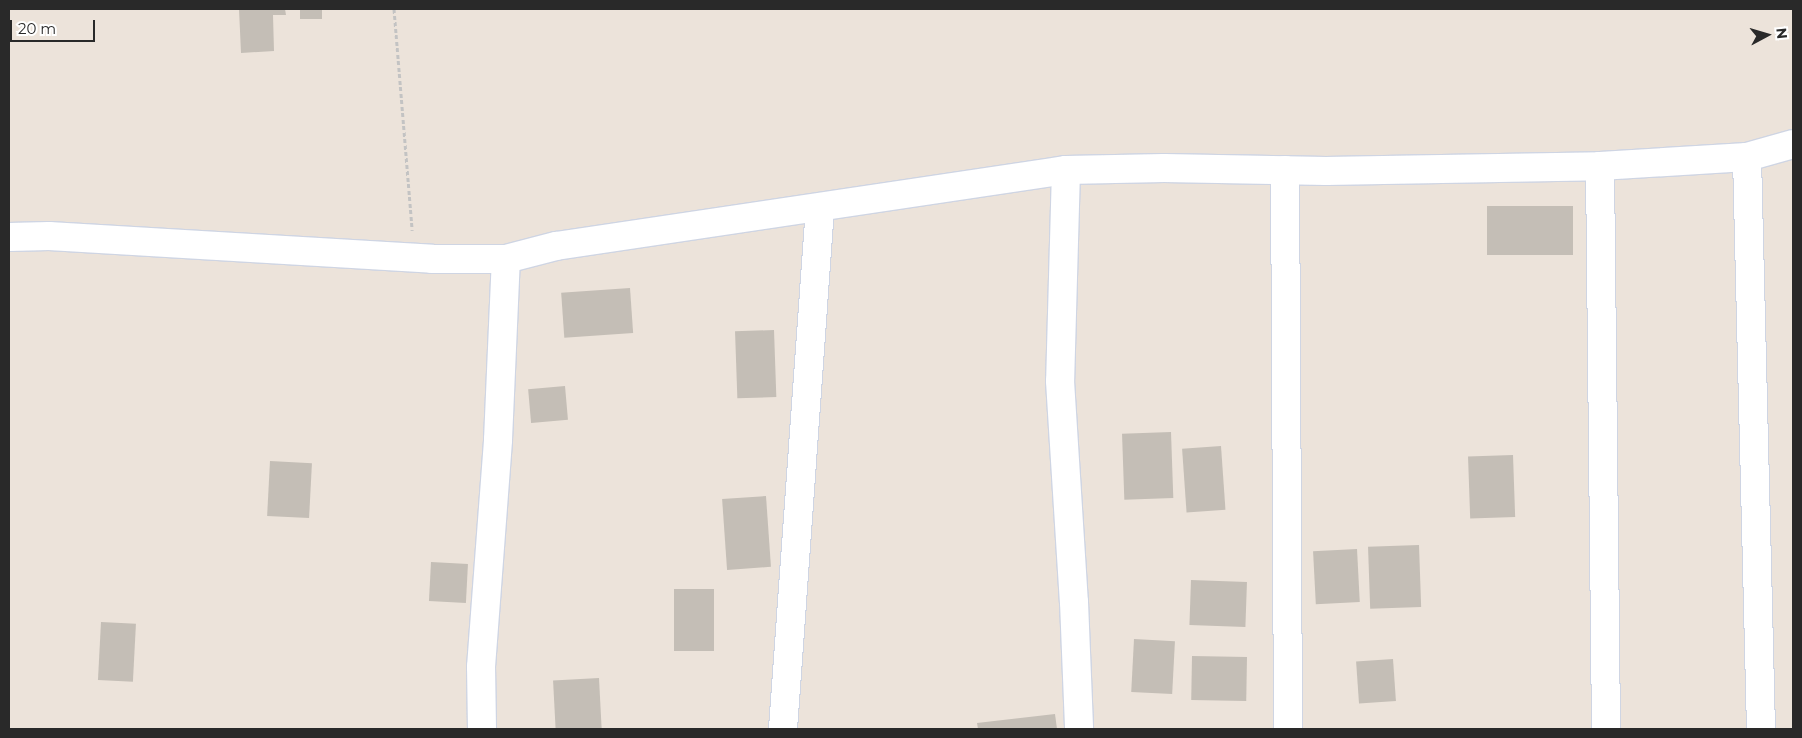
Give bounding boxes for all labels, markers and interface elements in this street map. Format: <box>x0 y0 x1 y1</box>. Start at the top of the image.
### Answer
scale bar <box>12 10 98 42</box>
north arrow <box>1742 10 1792 60</box>
text: 20 m <box>18 19 56 38</box>
text: N <box>1772 27 1791 40</box>

